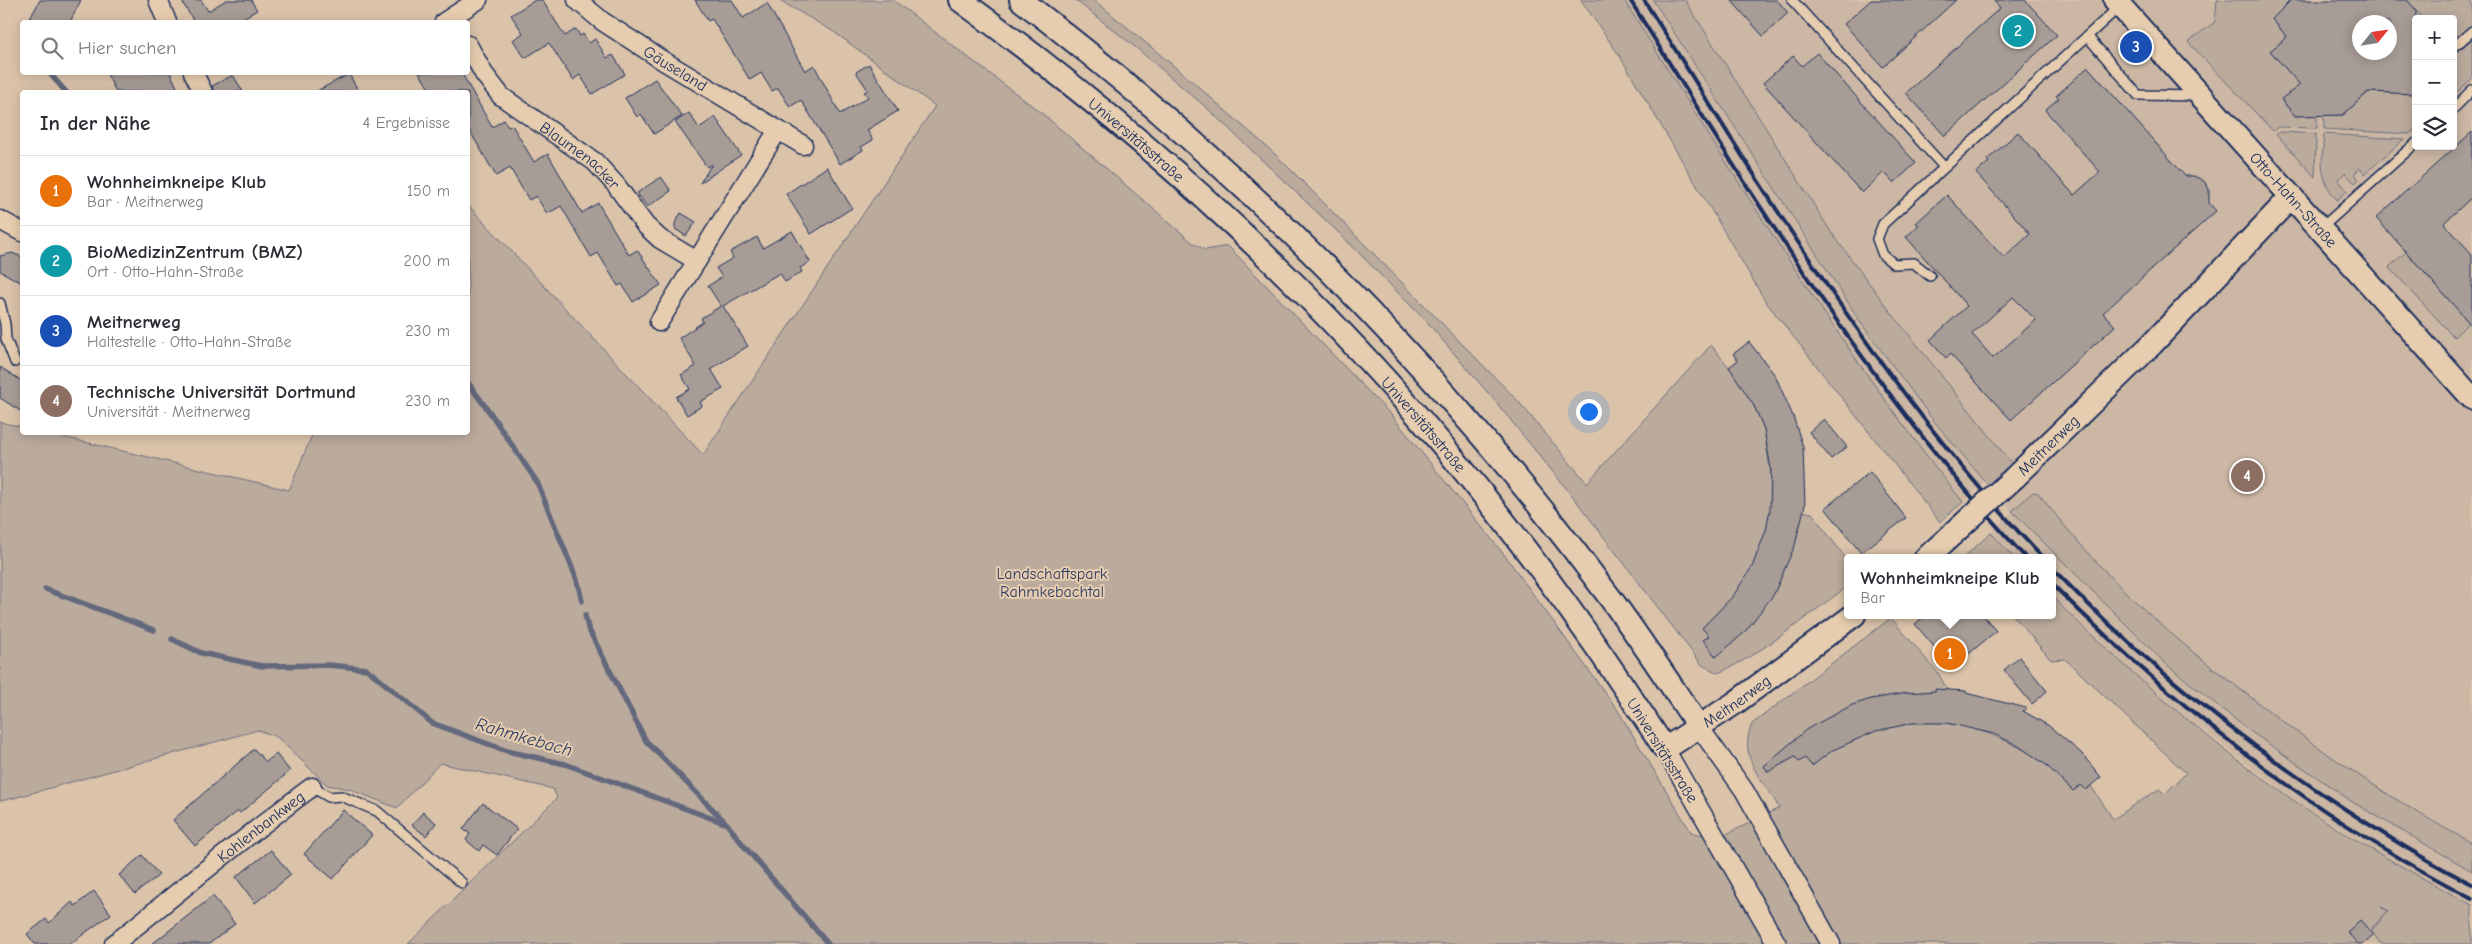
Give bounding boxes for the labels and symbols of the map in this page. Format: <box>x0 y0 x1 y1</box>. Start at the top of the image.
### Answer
pin: 2 <box>2002 12 2034 50</box>
north arrow <box>2352 15 2397 60</box>
pin: 3 <box>2120 28 2152 66</box>
street label: Gäuseland <box>640 42 710 95</box>
street label: Universitätsstraße <box>1084 94 1188 186</box>
street label: Blaumenacker <box>536 118 624 194</box>
street label: Otto-Hahn-Straße <box>2246 149 2341 252</box>
street label: Universitätsstraße <box>1377 373 1469 476</box>
your location <box>1576 399 1602 425</box>
street label: Meitnerweg <box>2014 412 2083 480</box>
pin: 4 <box>2231 457 2263 495</box>
park label: Landschaftspark Rahmkebachtal <box>996 565 1108 601</box>
pin: 1 <box>1934 635 1966 673</box>
street label: Meitnerweg <box>1700 672 1774 732</box>
street label: Universitätsstraße <box>1623 695 1702 806</box>
water label: Rahmkebach <box>473 714 575 761</box>
street label: Kohlenbankweg <box>214 788 308 867</box>

